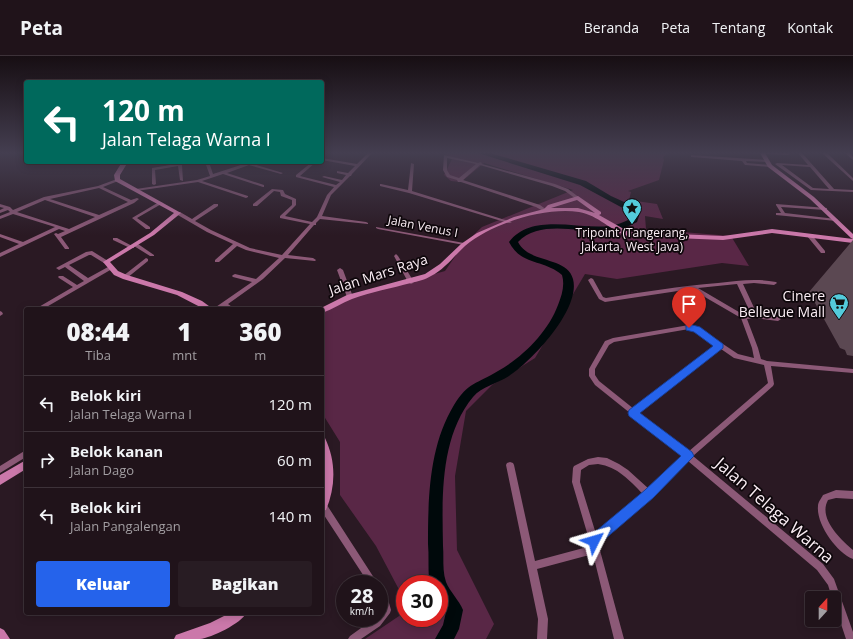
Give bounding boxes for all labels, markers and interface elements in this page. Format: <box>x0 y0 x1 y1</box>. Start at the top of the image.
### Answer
text: Peta <box>20 15 63 41</box>
text: Beranda <box>584 18 639 37</box>
text: Peta <box>661 18 690 37</box>
text: Tentang <box>712 18 765 37</box>
text: Kontak <box>787 18 833 37</box>
text: 120 m <box>102 91 185 129</box>
icon: left <box>36 96 88 148</box>
text: Jalan Telaga Warna I <box>102 127 271 151</box>
place icon: Tripoint (Tangerang, Jakarta, West Java) <box>621 197 643 225</box>
street label: Jalan Venus I <box>386 211 459 241</box>
place label: Tripoint (Tangerang, Jakarta, West Java) <box>576 224 688 255</box>
street label: Jalan Mars Raya <box>324 249 430 300</box>
place label: Cinere Bellevue Mall <box>739 286 825 321</box>
pin <box>672 287 706 328</box>
supermarket icon: Cinere Bellevue Mall <box>828 292 850 320</box>
icon: arrive <box>678 293 700 315</box>
text: 08:44 <box>66 315 130 348</box>
text: 1 <box>177 315 192 348</box>
text: 360 <box>239 315 281 348</box>
text: Tiba <box>85 346 111 364</box>
text: mnt <box>172 346 197 364</box>
text: m <box>254 346 266 364</box>
text: Belok kiri <box>70 385 141 405</box>
icon: left <box>36 393 58 415</box>
text: 120 m <box>268 394 312 414</box>
text: Jalan Telaga Warna I <box>70 405 192 423</box>
text: Belok kanan <box>70 441 163 461</box>
icon: right <box>36 449 58 471</box>
text: 60 m <box>277 450 312 470</box>
street label: Jalan Telaga Warna <box>709 451 839 568</box>
text: Jalan Dago <box>70 461 134 479</box>
text: Belok kiri <box>70 497 141 517</box>
icon: left <box>36 505 58 527</box>
text: 140 m <box>268 506 312 526</box>
text: Jalan Pangalengan <box>70 517 181 535</box>
position arrow <box>573 520 615 562</box>
button: Keluar <box>36 561 170 607</box>
button: Bagikan <box>178 561 312 607</box>
speed limit sign: 30 <box>396 575 448 627</box>
text: 28 <box>351 582 373 609</box>
north arrow <box>805 591 841 627</box>
map controls <box>805 591 841 627</box>
text: km/h <box>350 604 374 618</box>

